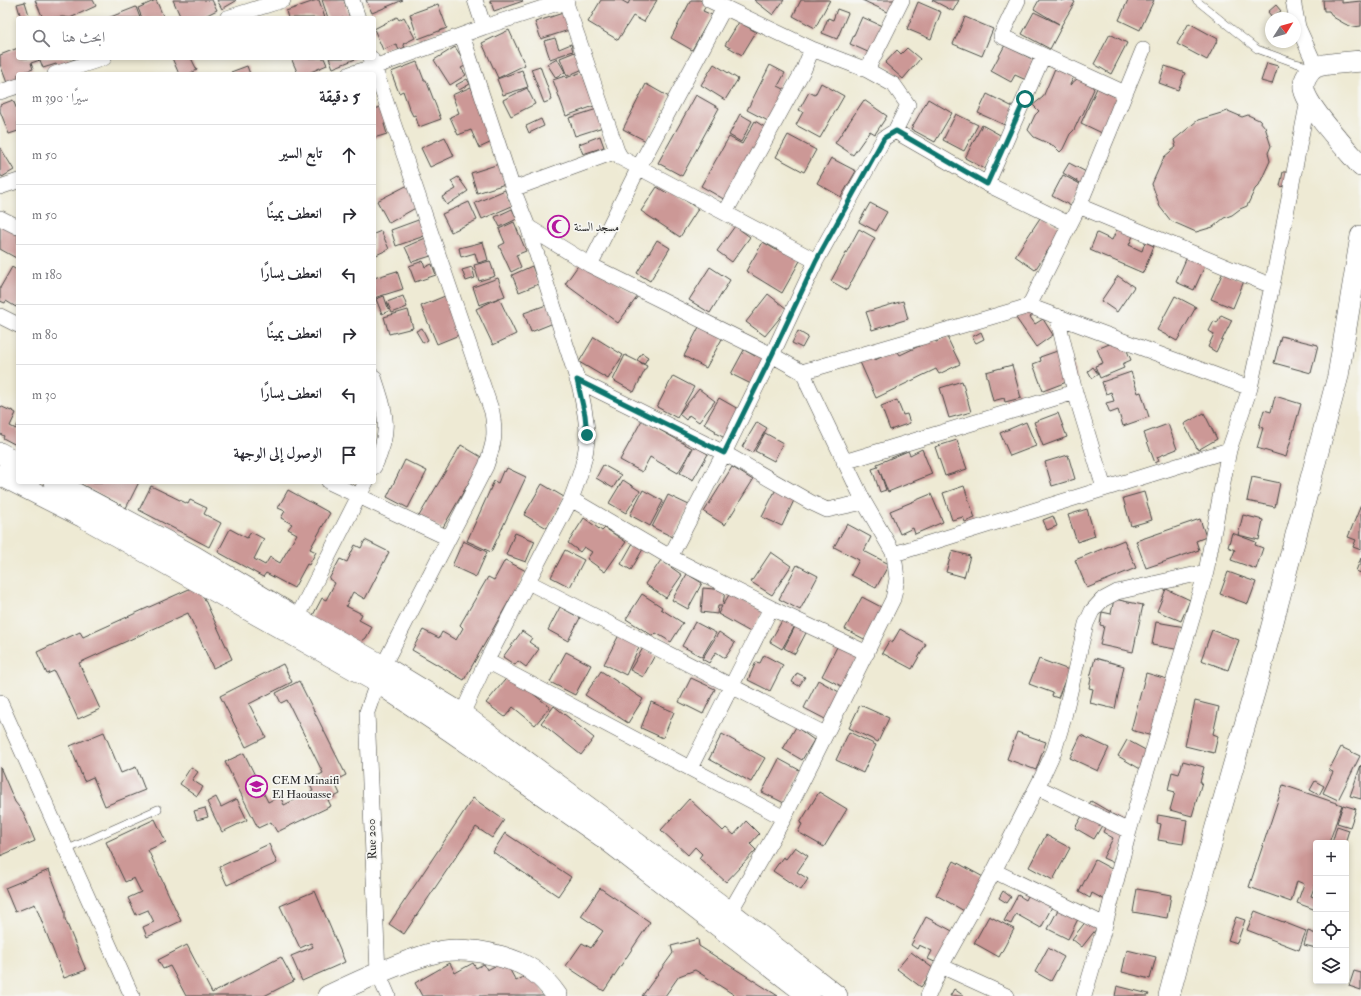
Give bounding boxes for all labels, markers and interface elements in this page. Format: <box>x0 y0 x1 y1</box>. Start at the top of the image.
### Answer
north arrow <box>1265 12 1301 48</box>
search box <box>16 16 376 60</box>
icon: search <box>30 27 52 49</box>
text: ابحث هنا <box>62 28 105 47</box>
text: 5 دقيقة <box>319 86 360 107</box>
text: سيرًا · 390 m <box>32 90 89 106</box>
route start <box>1016 90 1034 108</box>
text: تابع السير <box>280 144 322 163</box>
icon: ahead <box>338 144 360 166</box>
text: 50 m <box>32 147 57 163</box>
text: انعطف يمينًا <box>267 204 322 223</box>
icon: right <box>338 204 360 226</box>
text: 50 m <box>32 207 57 223</box>
mosque icon: مسجد السنة <box>545 214 571 240</box>
place label: مسجد السنة <box>574 220 619 235</box>
text: انعطف يسارًا <box>261 264 322 283</box>
icon: left <box>338 264 360 286</box>
text: 180 m <box>32 267 62 283</box>
text: انعطف يمينًا <box>267 324 322 343</box>
icon: right <box>338 324 360 346</box>
text: 80 m <box>32 327 58 343</box>
text: انعطف يسارًا <box>261 384 322 403</box>
icon: left <box>338 384 360 406</box>
text: 30 m <box>32 387 57 403</box>
route end <box>578 426 596 444</box>
text: الوصول إلى الوجهة <box>234 444 322 463</box>
icon: arrive <box>338 444 360 466</box>
place label: CEM Minaifi El Haouasse <box>272 773 340 802</box>
school or university icon: CEM Minaifi El Haouasse <box>244 774 270 800</box>
street label: Rue 200 <box>364 818 380 860</box>
map controls <box>1313 840 1349 984</box>
button: + <box>1313 840 1349 876</box>
button: − <box>1313 876 1349 912</box>
button: locate <box>1313 912 1349 948</box>
button: layers <box>1313 948 1349 984</box>

